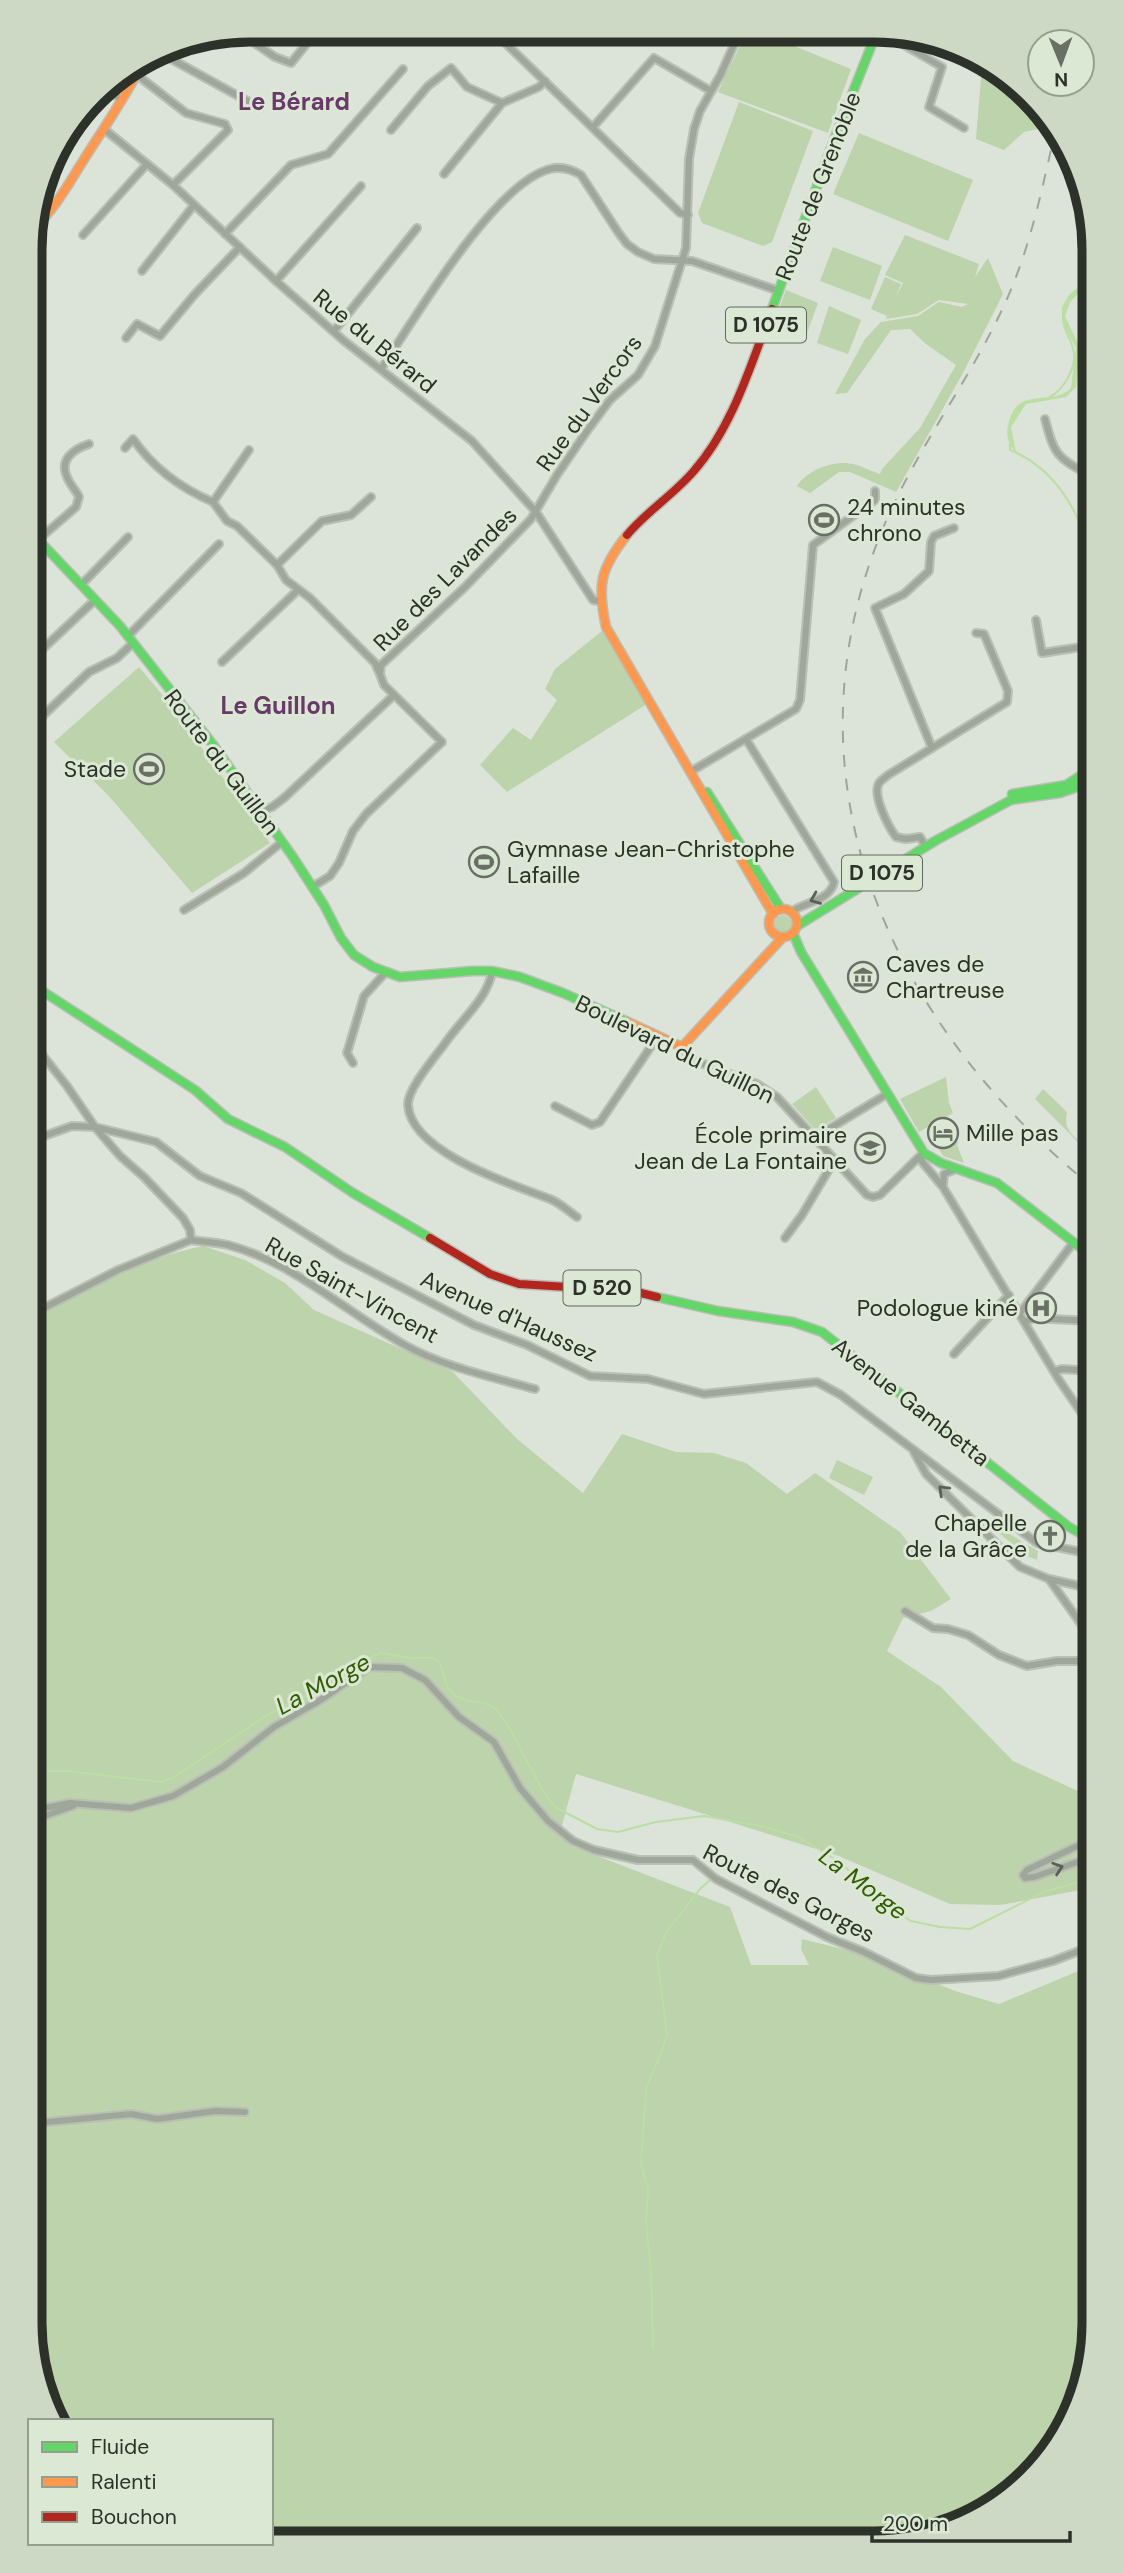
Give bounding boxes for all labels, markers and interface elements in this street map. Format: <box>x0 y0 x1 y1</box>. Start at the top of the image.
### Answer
north arrow <box>1026 28 1096 98</box>
text: N <box>1054 67 1068 92</box>
district label: Le Bérard <box>238 86 350 117</box>
street label: Route de Grenoble <box>768 88 868 284</box>
street label: Rue du Bérard <box>307 282 443 400</box>
road number: D 1075 <box>726 308 806 342</box>
street label: Rue du Vercors <box>529 329 649 477</box>
place label: 24 minutes chrono <box>847 492 966 548</box>
street label: Rue des Lavandes <box>367 501 523 657</box>
sports icon: 24 minutes chrono <box>807 503 841 537</box>
street label: Route du Guillon <box>157 683 287 841</box>
district label: Le Guillon <box>220 690 336 721</box>
sports icon: Stade <box>132 752 166 786</box>
place label: Stade <box>64 754 126 784</box>
place label: Gymnase Jean-Christophe Lafaille <box>507 834 795 890</box>
sports icon: Gymnase Jean-Christophe Lafaille <box>467 845 501 879</box>
road number: D 1075 <box>842 856 922 890</box>
one-way arrow <box>810 891 822 905</box>
place label: Caves de Chartreuse <box>886 949 1005 1005</box>
museum icon: Caves de Chartreuse <box>846 960 880 994</box>
street label: Boulevard du Guillon <box>570 988 780 1110</box>
hotel icon: Mille pas <box>926 1116 960 1150</box>
place label: Mille pas <box>966 1118 1059 1148</box>
place label: École primaire Jean de La Fontaine <box>634 1120 847 1176</box>
school or university icon: École primaire Jean de La Fontaine <box>853 1131 887 1165</box>
street label: Rue Saint-Vincent <box>260 1230 444 1350</box>
street label: Avenue d'Haussez <box>416 1264 602 1368</box>
road number: D 520 <box>564 1270 640 1306</box>
hospital icon: Podologue kiné <box>1024 1291 1058 1325</box>
place label: Podologue kiné <box>857 1293 1018 1323</box>
street label: Avenue Gambetta <box>826 1331 996 1473</box>
one-way arrow <box>938 1486 951 1499</box>
place label: Chapelle de la Grâce <box>905 1508 1027 1564</box>
church icon: Chapelle de la Grâce <box>1033 1519 1067 1553</box>
water label: La Morge <box>270 1646 375 1721</box>
street label: Route des Gorges <box>698 1837 880 1949</box>
water label: La Morge <box>813 1840 914 1927</box>
one-way arrow <box>1051 1862 1064 1876</box>
legend <box>28 2419 273 2545</box>
text: Fluide <box>91 2433 149 2461</box>
text: Ralenti <box>91 2468 157 2496</box>
scale bar <box>872 2500 1070 2544</box>
text: Bouchon <box>91 2503 177 2531</box>
text: 200 m <box>883 2510 948 2538</box>

